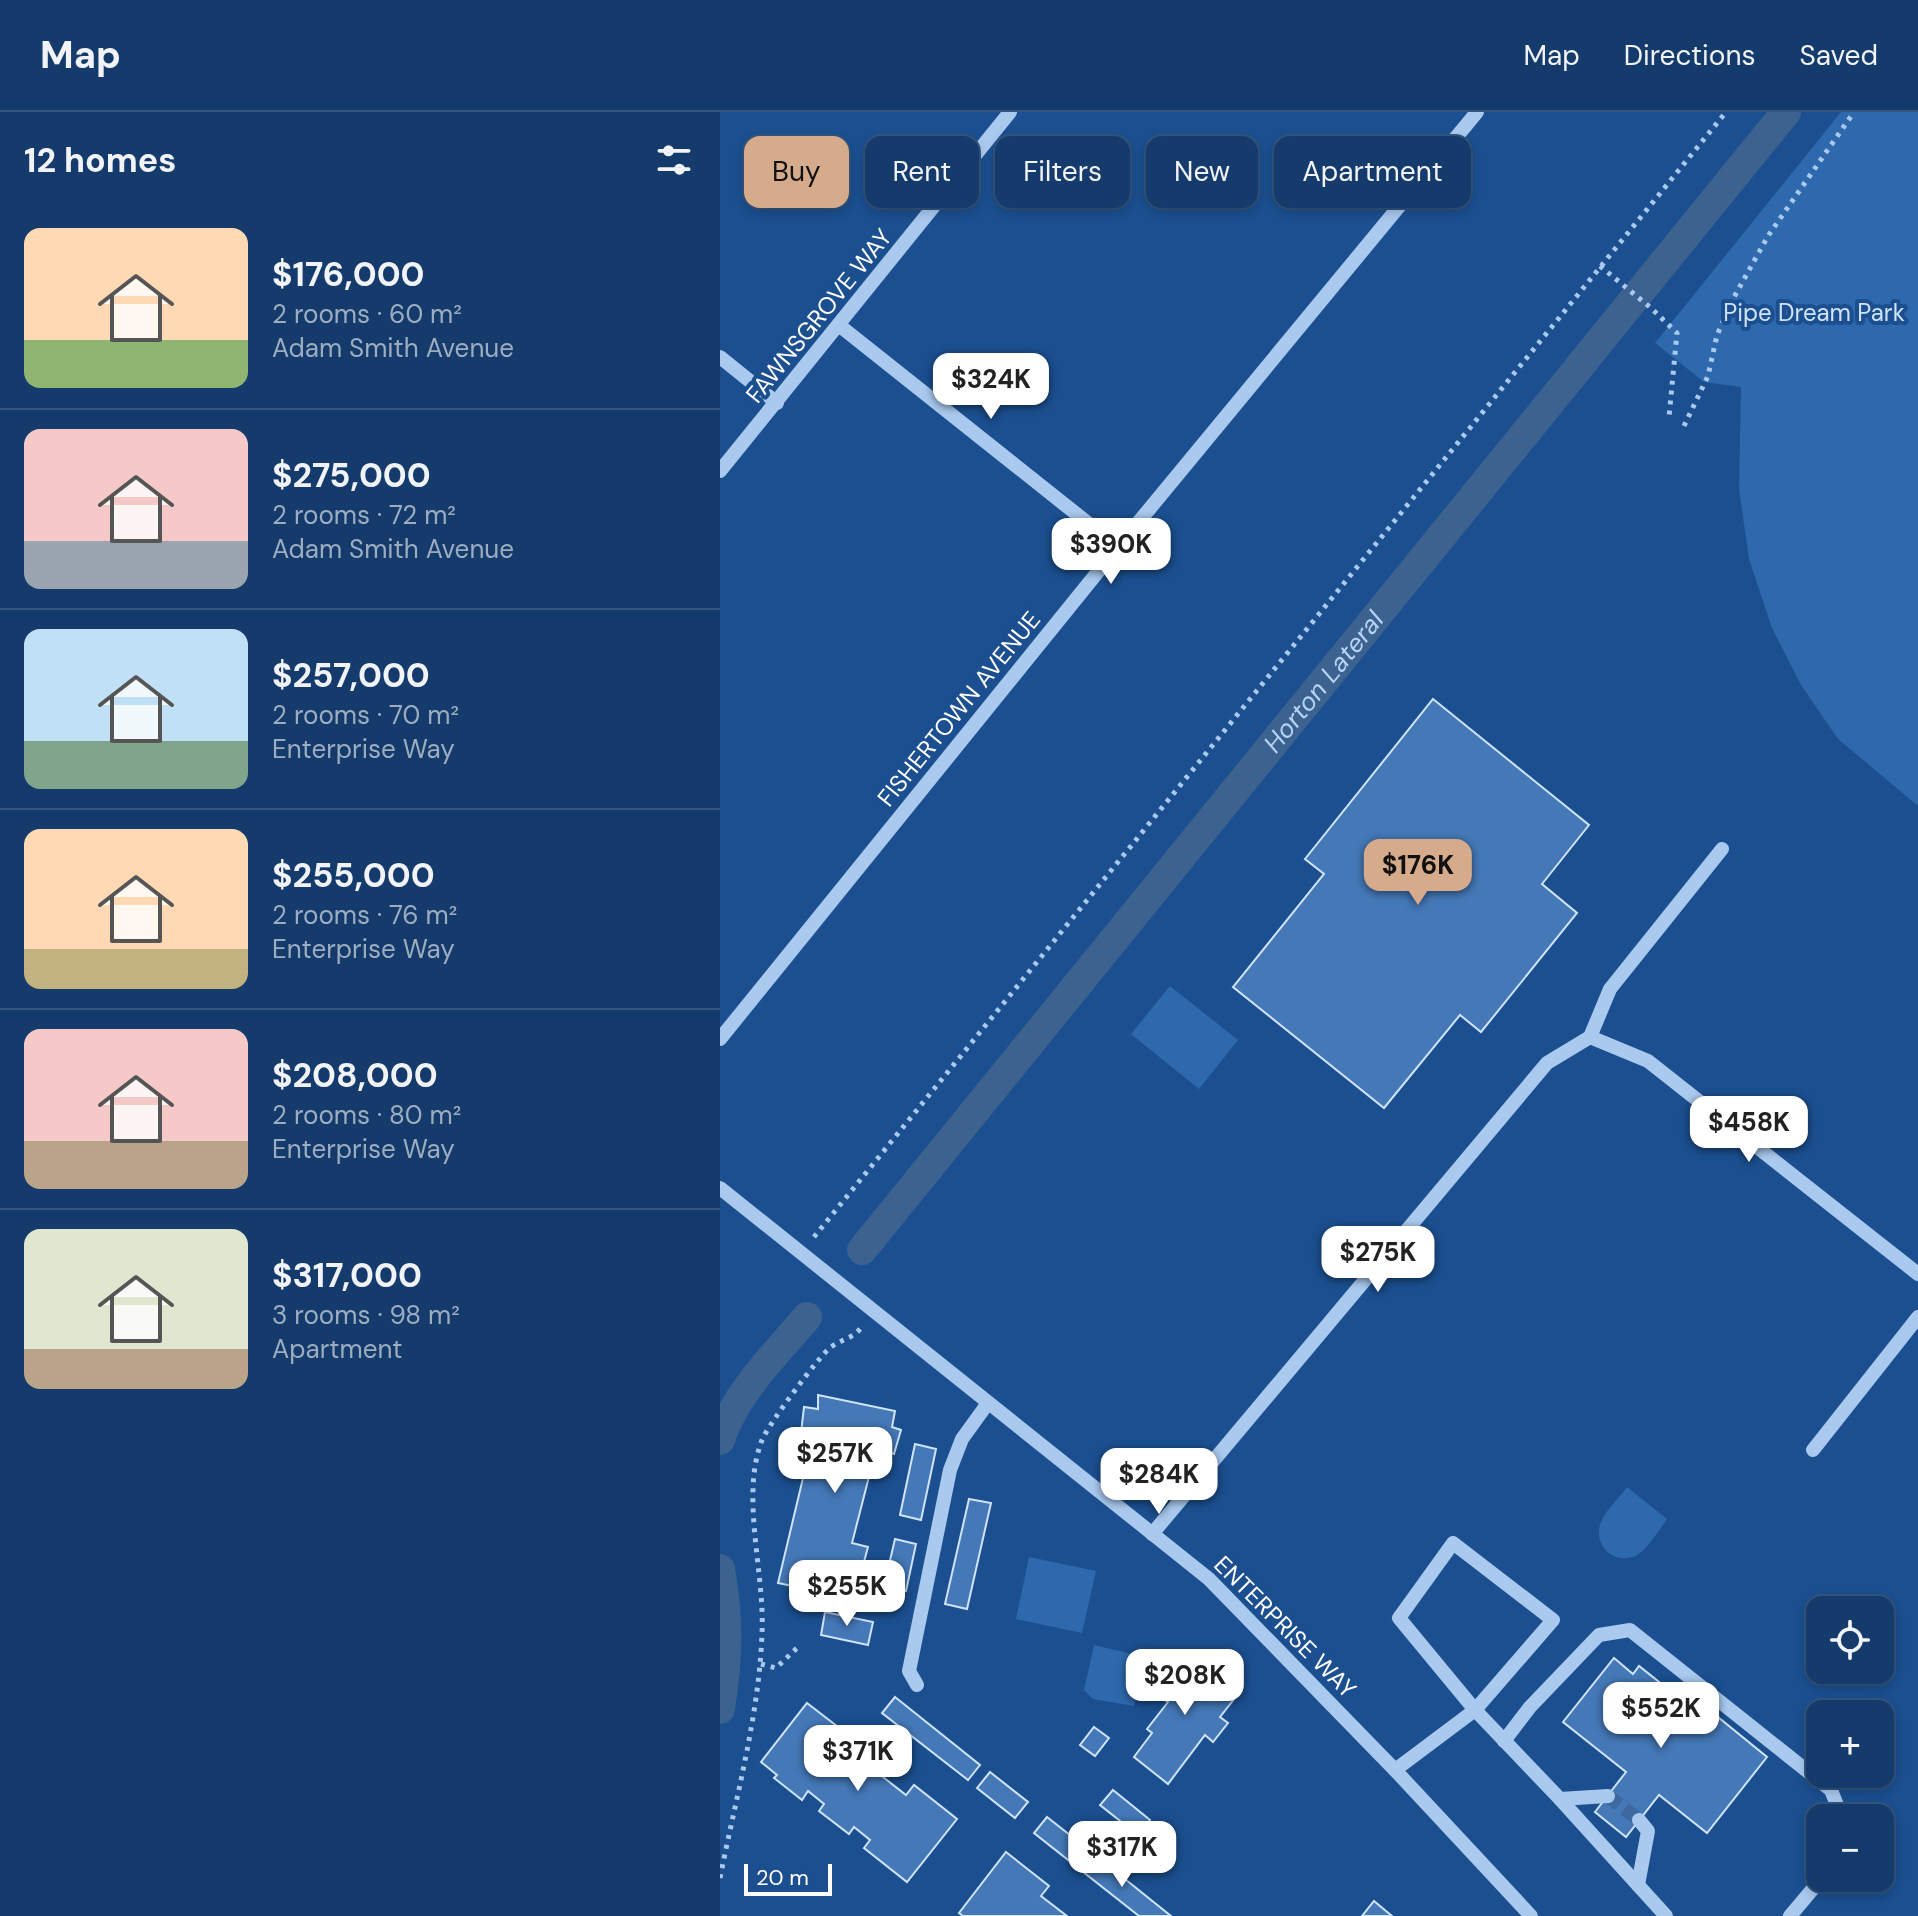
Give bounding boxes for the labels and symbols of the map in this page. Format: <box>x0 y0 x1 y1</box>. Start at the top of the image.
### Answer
street label: FAWNSGROVE WAY <box>739 222 898 409</box>
park label: Pipe Dream Park <box>1723 297 1905 328</box>
pin: $324K <box>935 353 1047 421</box>
pin: $390K <box>1055 518 1167 586</box>
water label: Horton Lateral <box>1256 603 1392 760</box>
street label: FISHERTOWN AVENUE <box>870 605 1047 813</box>
pin: $176K <box>1362 839 1474 907</box>
pin: $458K <box>1693 1096 1805 1164</box>
pin: $275K <box>1322 1226 1434 1294</box>
pin: $257K <box>779 1427 891 1495</box>
pin: $284K <box>1103 1448 1215 1516</box>
street label: ENTERPRISE WAY <box>1208 1549 1363 1704</box>
pin: $255K <box>791 1560 903 1628</box>
pin: $208K <box>1129 1649 1241 1717</box>
pin: $552K <box>1605 1682 1717 1750</box>
pin: $371K <box>802 1725 914 1793</box>
pin: $317K <box>1066 1821 1178 1889</box>
scale bar <box>744 1860 832 1896</box>

